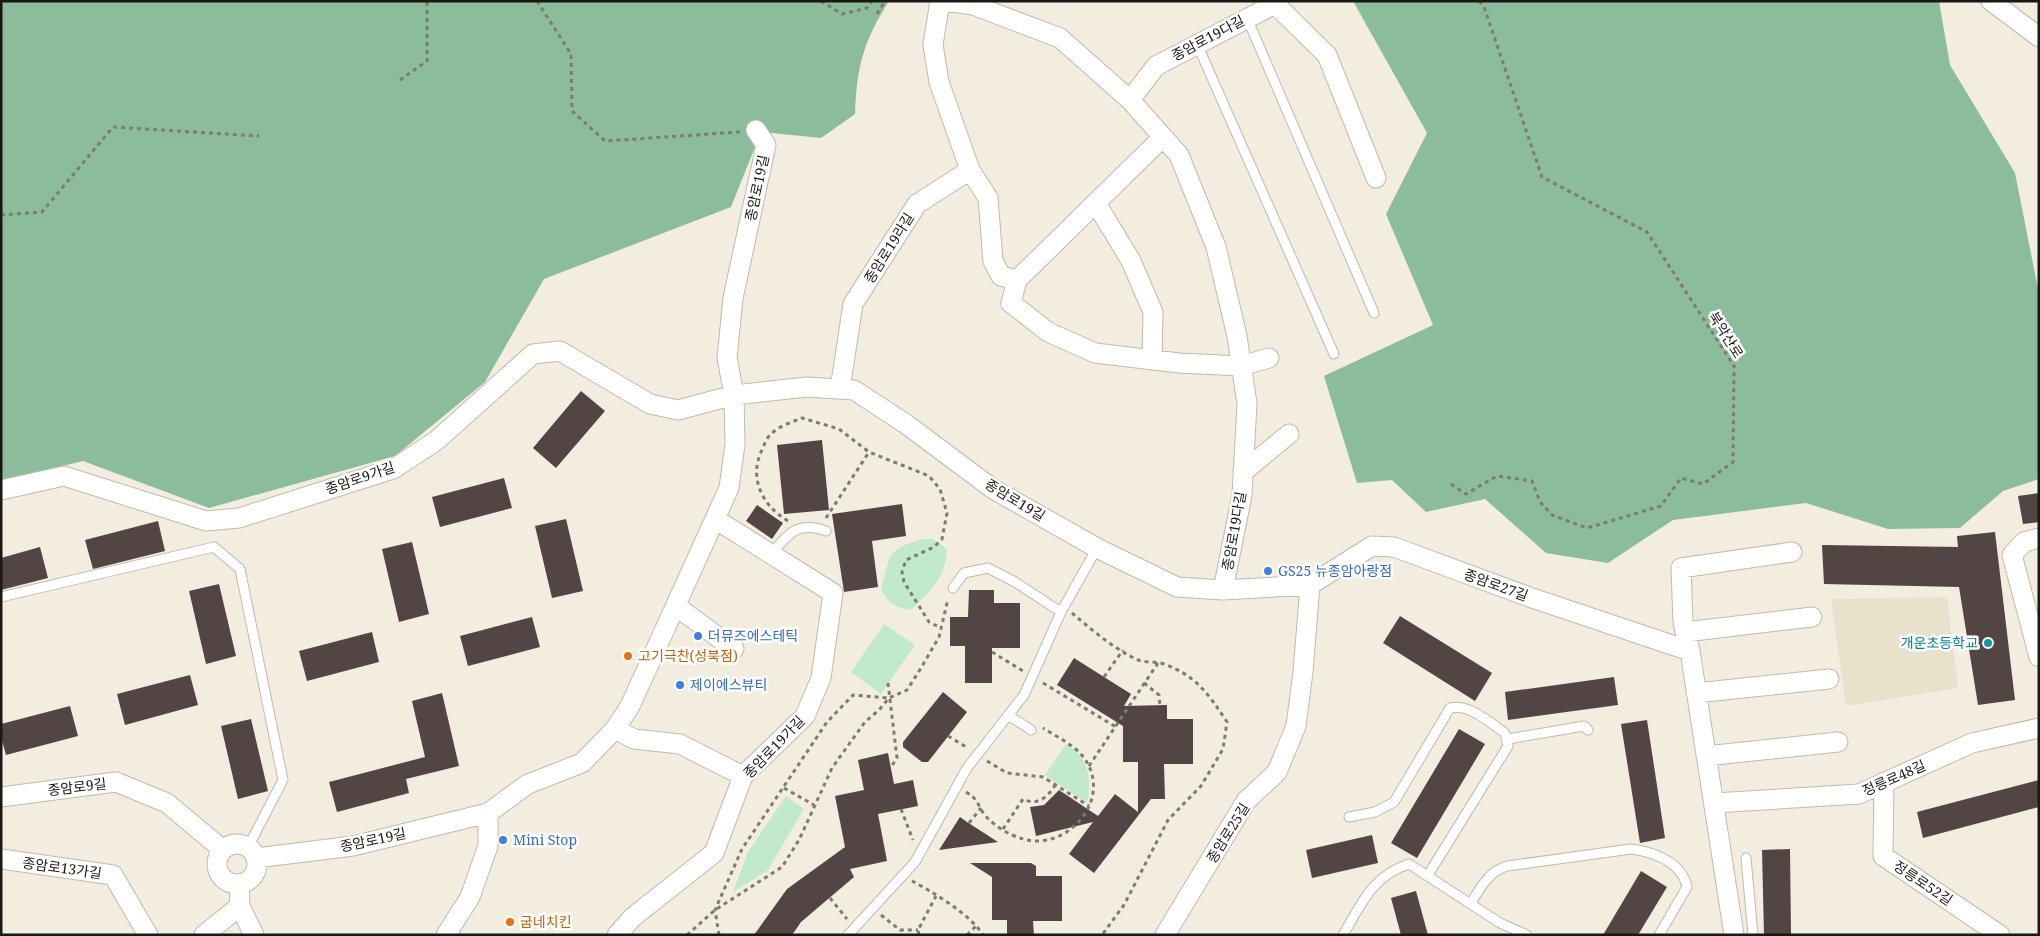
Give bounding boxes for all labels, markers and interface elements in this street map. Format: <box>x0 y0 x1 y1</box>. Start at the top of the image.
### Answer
street label: 종암로19다길 <box>1168 10 1248 65</box>
street label: 종암로19길 <box>740 153 773 223</box>
street label: 종암로19라길 <box>859 209 918 287</box>
street label: 북악산로 <box>1705 308 1748 362</box>
street label: 종암로9가길 <box>323 457 397 498</box>
street label: 종암로19길 <box>982 474 1049 525</box>
street label: 종암로19다길 <box>1217 490 1250 572</box>
place label: GS25 뉴종암아랑점 <box>1278 561 1392 580</box>
street label: 종암로27길 <box>1461 564 1531 605</box>
marker: GS25 뉴종암아랑점 <box>1262 565 1274 577</box>
place label: 더뮤즈에스테틱 <box>708 626 798 645</box>
marker: 더뮤즈에스테틱 <box>692 630 704 642</box>
place label: 개운초등학교 <box>1901 633 1978 652</box>
marker: 개운초등학교 <box>1982 637 1994 649</box>
place label: 고기극찬(성북점) <box>638 646 738 665</box>
marker: 고기극찬(성북점) <box>622 650 634 662</box>
place label: 제이에스뷰티 <box>690 675 767 694</box>
marker: 제이에스뷰티 <box>674 679 686 691</box>
street label: 종암로19가길 <box>739 711 808 782</box>
street label: 정릉로48길 <box>1859 755 1928 800</box>
street label: 종암로9길 <box>46 773 108 800</box>
street label: 종암로25길 <box>1202 799 1253 866</box>
street label: 종암로19길 <box>338 823 408 856</box>
place label: Mini Stop <box>513 830 577 849</box>
marker: Mini Stop <box>497 834 509 846</box>
street label: 종암로13가길 <box>21 853 103 882</box>
street label: 정릉로52길 <box>1890 856 1956 909</box>
place label: 굽네치킨 <box>520 912 572 931</box>
marker: 굽네치킨 <box>504 916 516 928</box>

